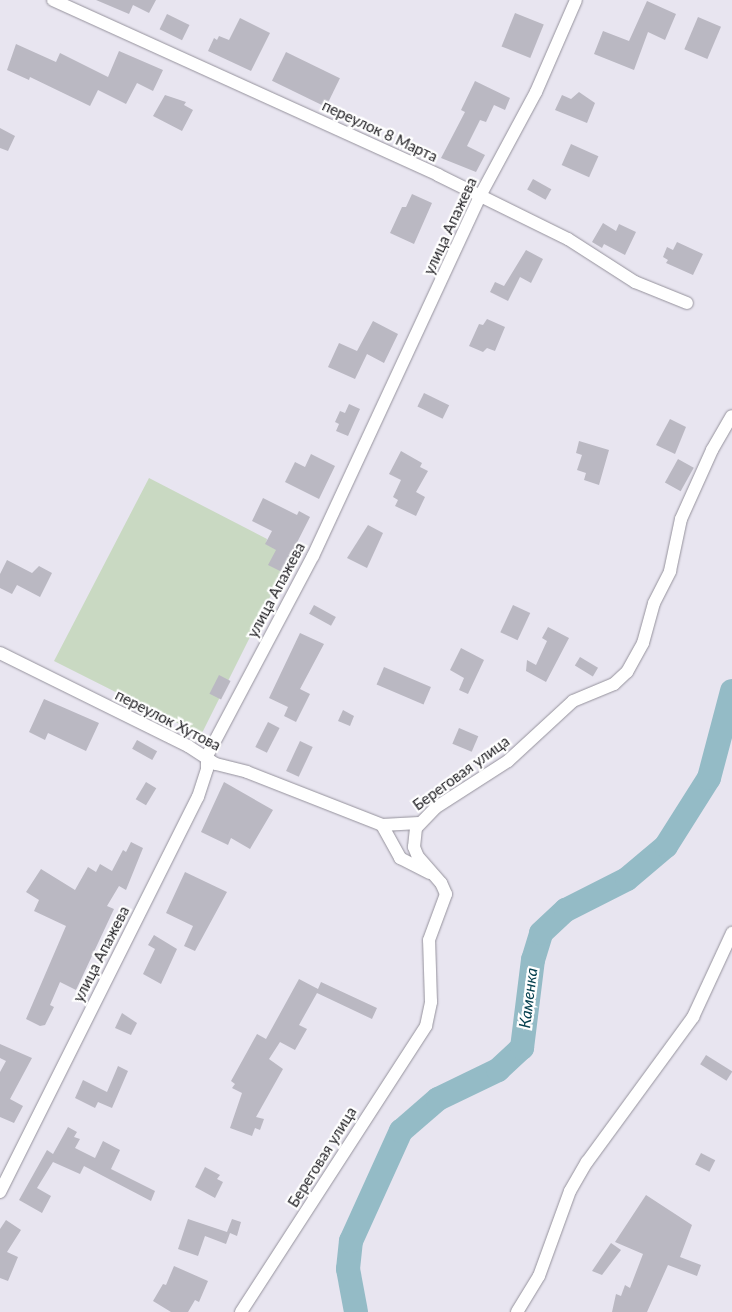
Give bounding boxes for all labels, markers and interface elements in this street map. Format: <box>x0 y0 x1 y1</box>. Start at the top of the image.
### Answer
street label: переулок 8 Марта <box>319 96 441 166</box>
street label: улица Апажева <box>420 175 480 277</box>
street label: улица Апажева <box>243 539 309 641</box>
street label: переулок Хутова <box>112 686 224 754</box>
street label: Береговая улица <box>409 732 513 814</box>
street label: улица Апажева <box>69 903 133 1005</box>
water label: Каменка <box>515 967 541 1029</box>
street label: Береговая улица <box>284 1103 360 1211</box>

